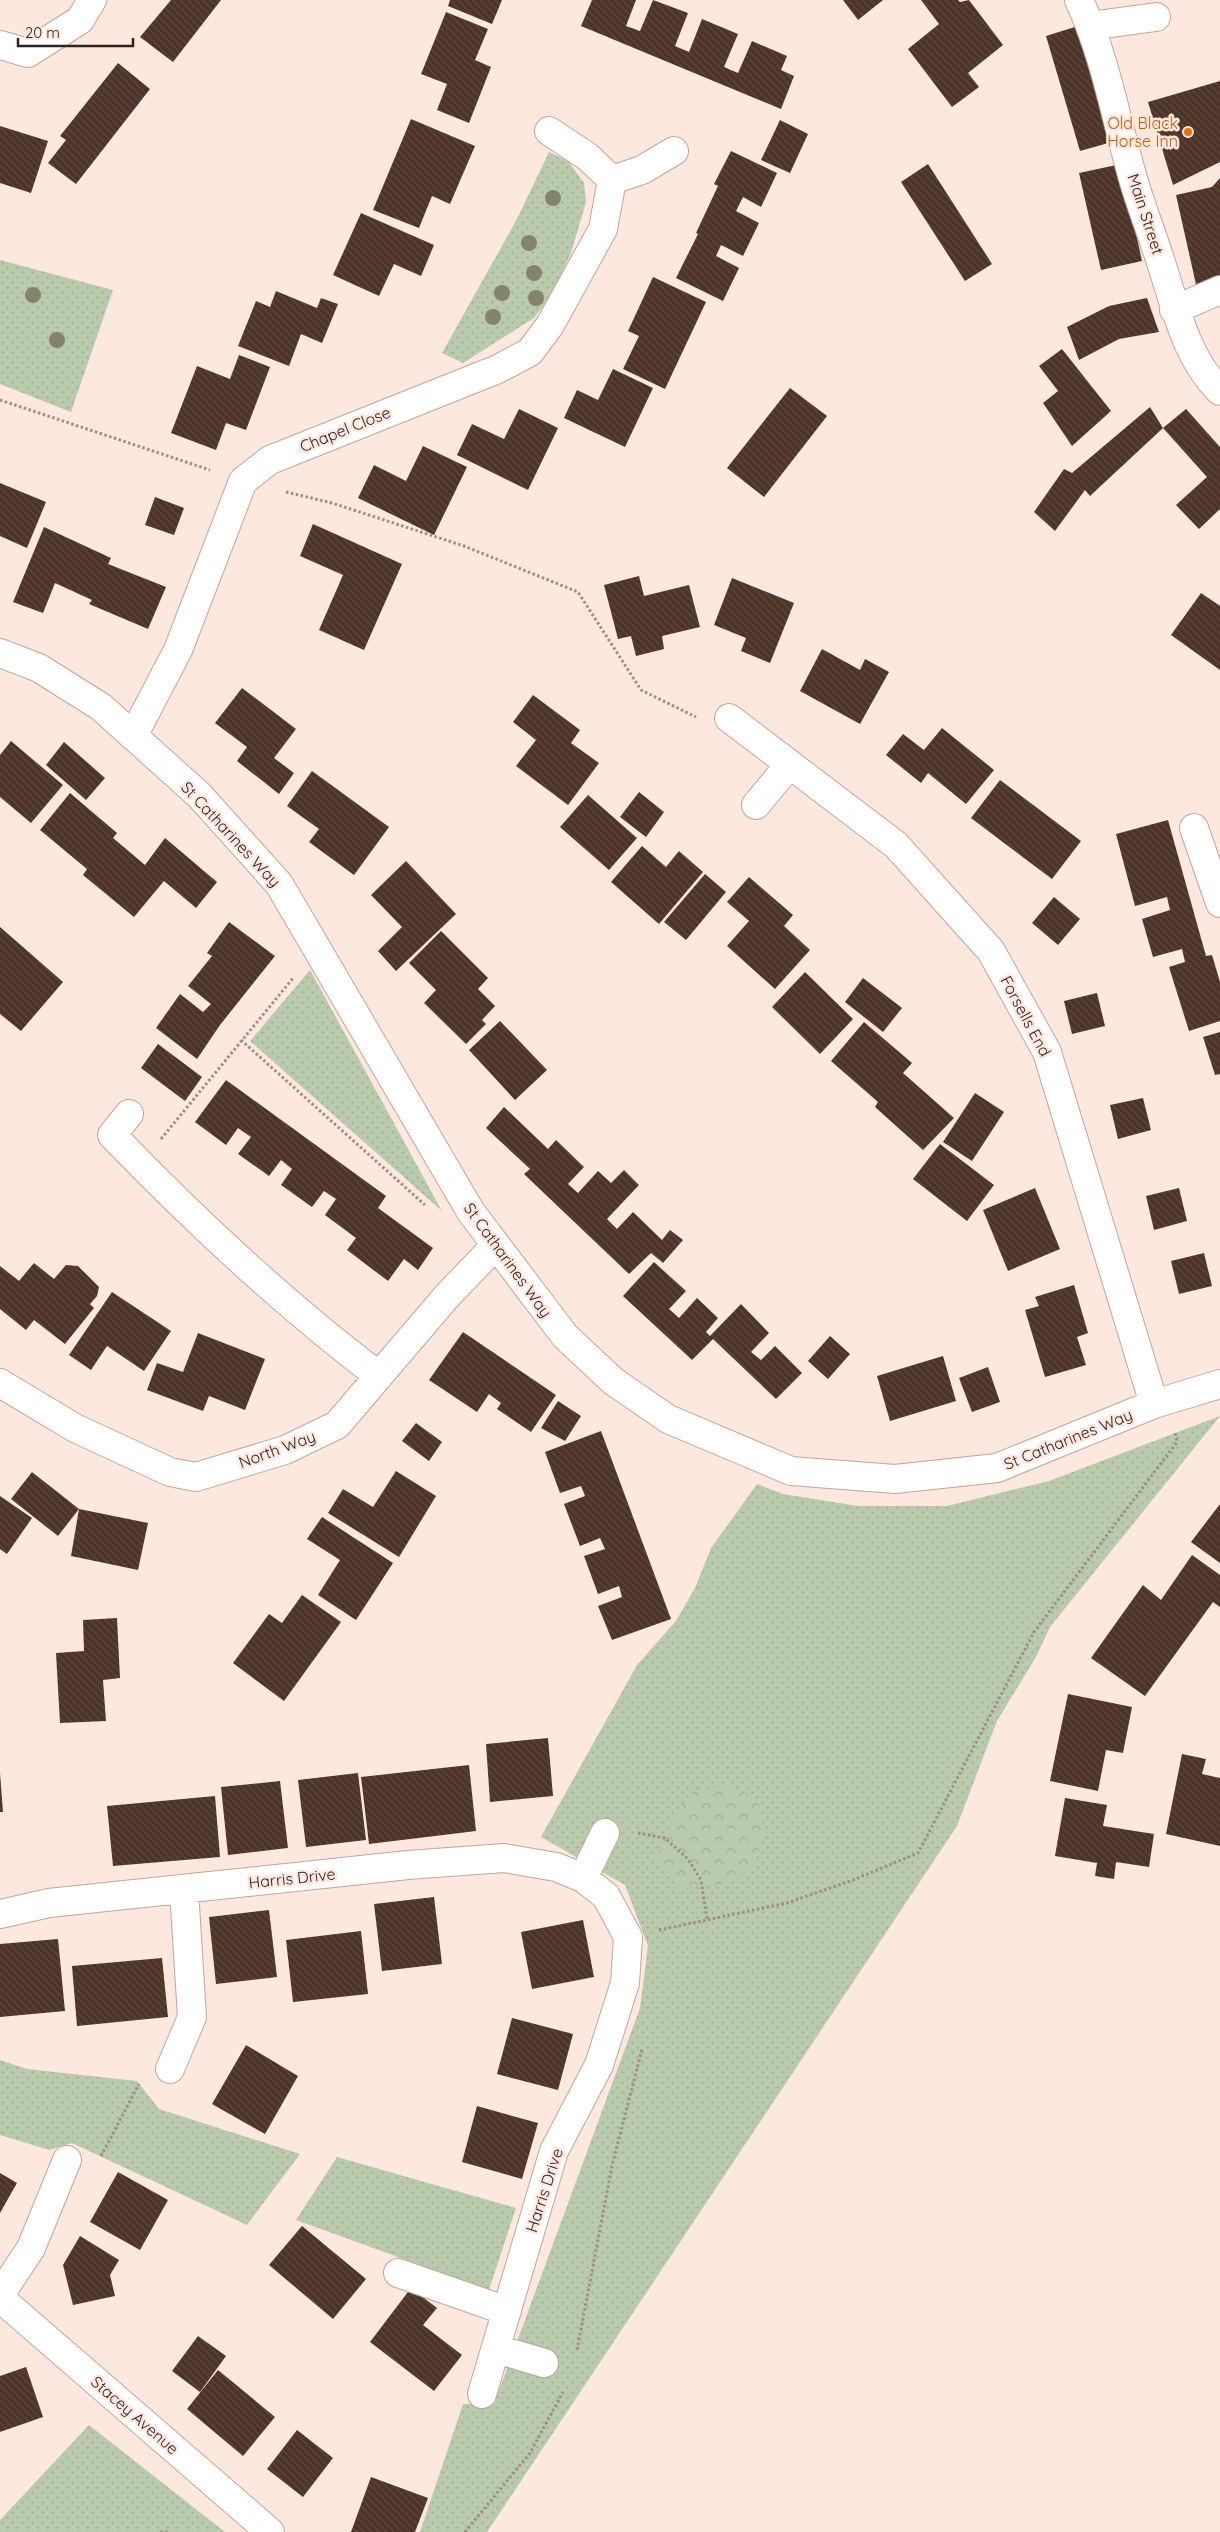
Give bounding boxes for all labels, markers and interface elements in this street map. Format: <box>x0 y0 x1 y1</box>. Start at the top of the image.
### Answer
scale bar <box>18 15 132 47</box>
text: 20 m <box>25 23 60 42</box>
place label: Old Black Horse Inn <box>1107 113 1178 151</box>
marker: Old Black Horse Inn <box>1182 126 1194 138</box>
street label: Main Street <box>1124 171 1168 257</box>
street label: Chapel Close <box>297 402 393 456</box>
street label: St Catharines Way <box>177 777 285 891</box>
street label: Forsells End <box>996 972 1056 1060</box>
street label: St Catharines Way <box>460 1199 556 1321</box>
street label: St Catharines Way <box>1001 1404 1135 1474</box>
street label: North Way <box>236 1426 318 1472</box>
street label: Harris Drive <box>248 1863 336 1893</box>
street label: Harris Drive <box>521 2145 567 2235</box>
street label: Stacey Avenue <box>87 2372 183 2458</box>

